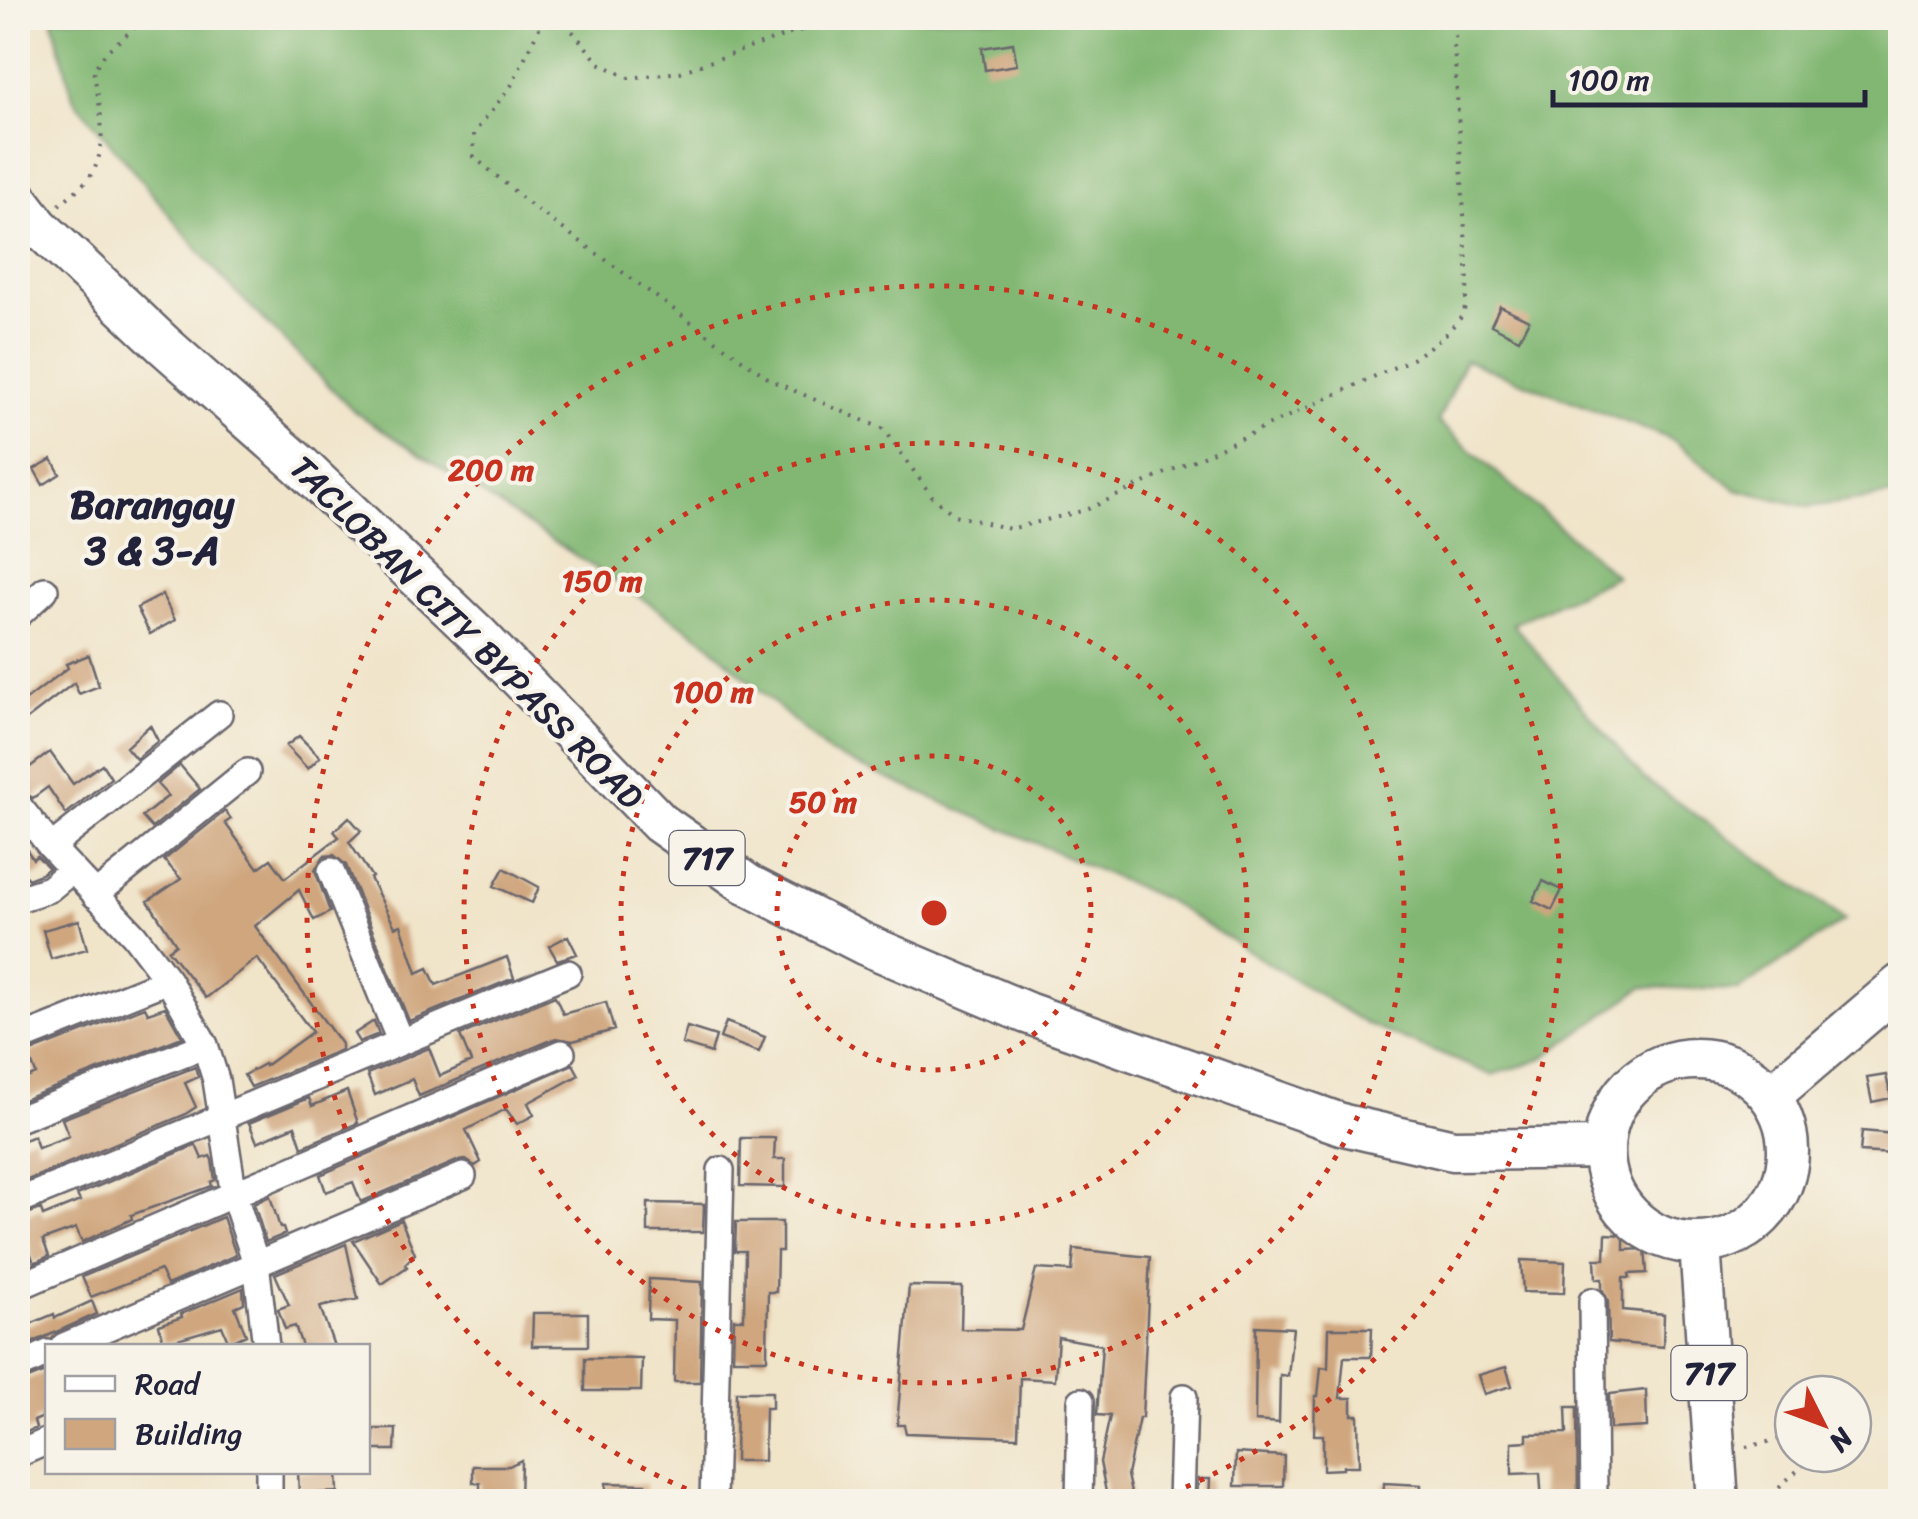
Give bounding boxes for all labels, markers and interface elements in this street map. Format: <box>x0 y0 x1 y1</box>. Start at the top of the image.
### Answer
scale bar <box>1553 45 1866 107</box>
text: 100 m <box>1568 53 1650 107</box>
street label: TACLOBAN CITY BYPASS ROAD <box>274 439 660 825</box>
text: 200 m <box>448 443 534 497</box>
district label: Barangay 3 & 3-A <box>70 469 235 586</box>
text: 150 m <box>562 554 643 608</box>
text: 100 m <box>672 665 754 719</box>
text: 50 m <box>789 775 857 829</box>
road number: 717 <box>670 831 744 885</box>
centre of rings <box>916 895 952 931</box>
legend <box>45 1344 370 1474</box>
road number: 717 <box>1672 1346 1746 1400</box>
text: Road <box>135 1357 202 1411</box>
north arrow <box>1773 1374 1873 1474</box>
text: Building <box>135 1407 242 1461</box>
text: N <box>1816 1416 1867 1464</box>

